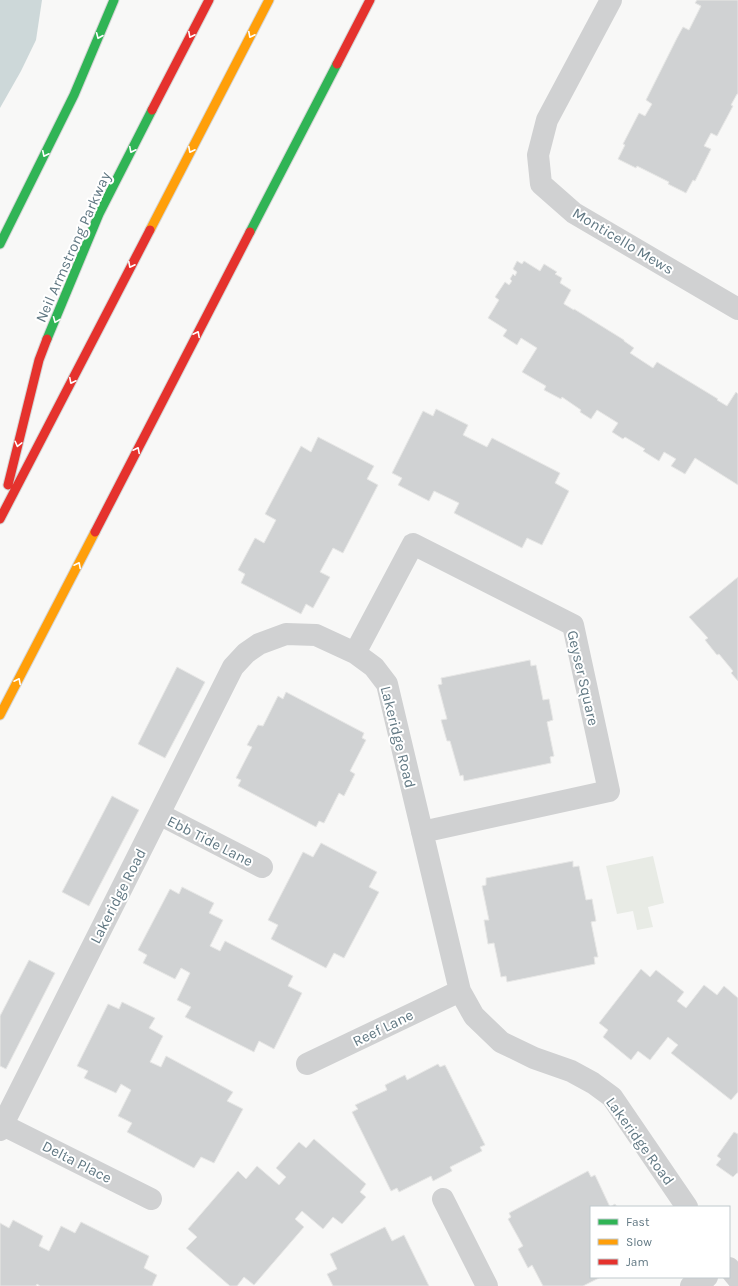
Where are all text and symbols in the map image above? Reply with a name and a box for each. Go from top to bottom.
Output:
one-way arrow [188,30,196,38]
one-way arrow [248,30,256,38]
one-way arrow [96,31,104,39]
one-way arrow [129,146,136,154]
one-way arrow [188,146,196,153]
one-way arrow [42,150,50,157]
street label: Neil Armstrong Parkway [32,169,114,325]
street label: Monticello Mews [569,204,677,278]
one-way arrow [129,261,136,269]
one-way arrow [52,317,60,324]
one-way arrow [192,331,200,339]
one-way arrow [69,377,76,384]
one-way arrow [15,441,23,447]
one-way arrow [133,447,140,454]
one-way arrow [73,562,80,570]
street label: Geyser Square [563,629,603,727]
one-way arrow [13,678,21,685]
street label: Lakeridge Road [377,684,419,790]
street label: Ebb Tide Lane [164,812,256,870]
street label: Lakeridge Road [86,845,150,947]
street label: Reef Lane [350,1006,416,1050]
street label: Lakeridge Road [602,1093,678,1189]
street label: Delta Place [39,1137,115,1187]
legend [590,1206,730,1278]
text: Fast [626,1215,650,1229]
text: Slow [626,1235,652,1249]
text: Jam [626,1255,649,1269]

